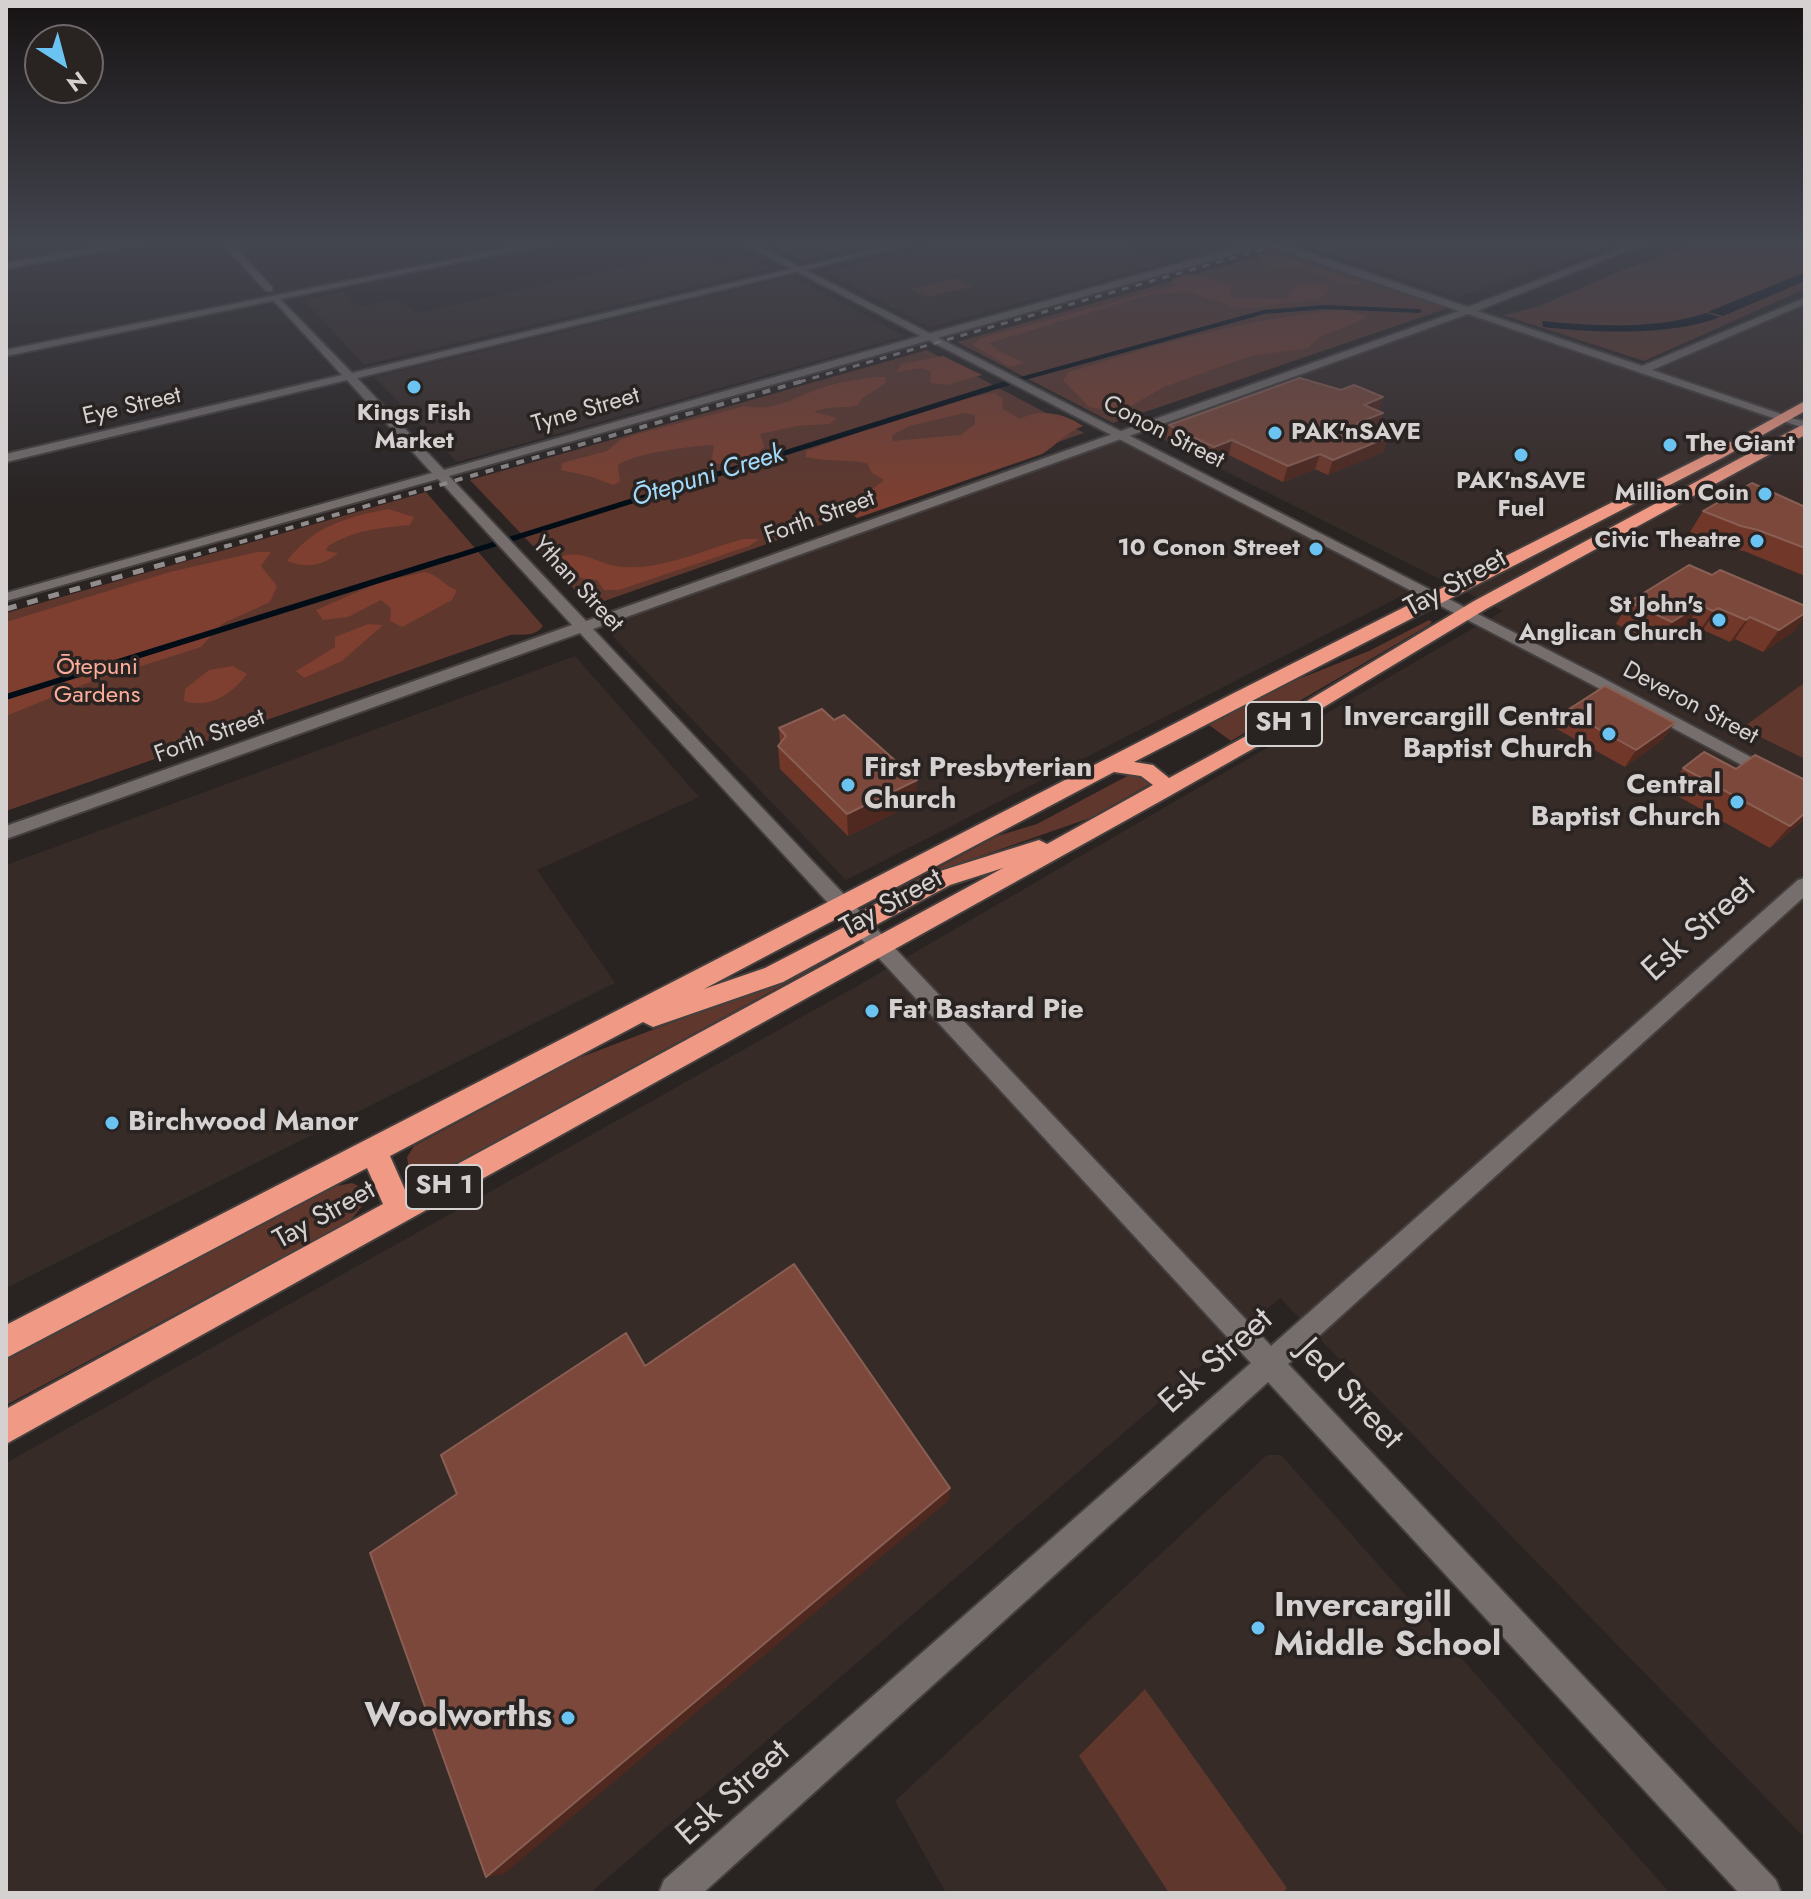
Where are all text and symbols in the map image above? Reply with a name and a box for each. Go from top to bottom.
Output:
north arrow [24,24,104,104]
text: N [60,64,93,100]
marker: Kings Fish Market [405,378,423,396]
street label: Eye Street [80,382,184,432]
street label: Tyne Street [529,382,643,440]
street label: Conon Street [1098,390,1228,476]
place label: Kings Fish Market [357,400,471,456]
place label: PAK'nSAVE [1291,419,1421,447]
marker: PAK'nSAVE [1266,424,1284,442]
place label: The Giant [1686,431,1795,459]
marker: The Giant [1661,436,1679,454]
water label: Ōtepuni Creek [628,439,788,515]
marker: PAK'nSAVE Fuel [1512,446,1530,464]
place label: PAK'nSAVE Fuel [1456,468,1586,524]
place label: Million Coin [1615,480,1749,508]
street label: Forth Street [761,485,879,551]
marker: Million Coin [1756,485,1774,503]
place label: Civic Theatre [1595,527,1741,555]
street label: Ythan Street [525,531,629,639]
marker: Civic Theatre [1748,532,1766,550]
place label: 10 Conon Street [1117,535,1300,563]
marker: 10 Conon Street [1307,540,1325,558]
street label: Tay Street [1399,542,1513,626]
place label: St John's Anglican Church [1519,592,1703,648]
marker: St John's Anglican Church [1710,611,1728,629]
park label: Ōtepuni Gardens [54,654,140,710]
street label: Deveron Street [1617,656,1763,752]
place label: Invercargill Central Baptist Church [1343,701,1593,767]
road number: SH 1 [1246,702,1322,746]
street label: Forth Street [151,704,269,770]
marker: Invercargill Central Baptist Church [1600,725,1618,743]
place label: First Presbyterian Church [864,752,1092,818]
place label: Central Baptist Church [1531,769,1721,835]
marker: First Presbyterian Church [839,776,857,794]
marker: Central Baptist Church [1728,793,1746,811]
street label: Tay Street [835,862,949,946]
street label: Esk Street [1635,868,1765,992]
place label: Fat Bastard Pie [888,994,1084,1028]
marker: Fat Bastard Pie [863,1002,881,1020]
place label: Birchwood Manor [128,1106,359,1140]
marker: Birchwood Manor [103,1114,121,1132]
road number: SH 1 [406,1165,482,1209]
street label: Tay Street [268,1174,382,1258]
street label: Esk Street [1152,1300,1282,1424]
street label: Jed Street [1288,1331,1410,1459]
place label: Invercargill Middle School [1274,1588,1501,1668]
marker: Invercargill Middle School [1249,1619,1267,1637]
place label: Woolworths [364,1698,552,1738]
marker: Woolworths [559,1709,577,1727]
street label: Esk Street [669,1732,799,1856]

